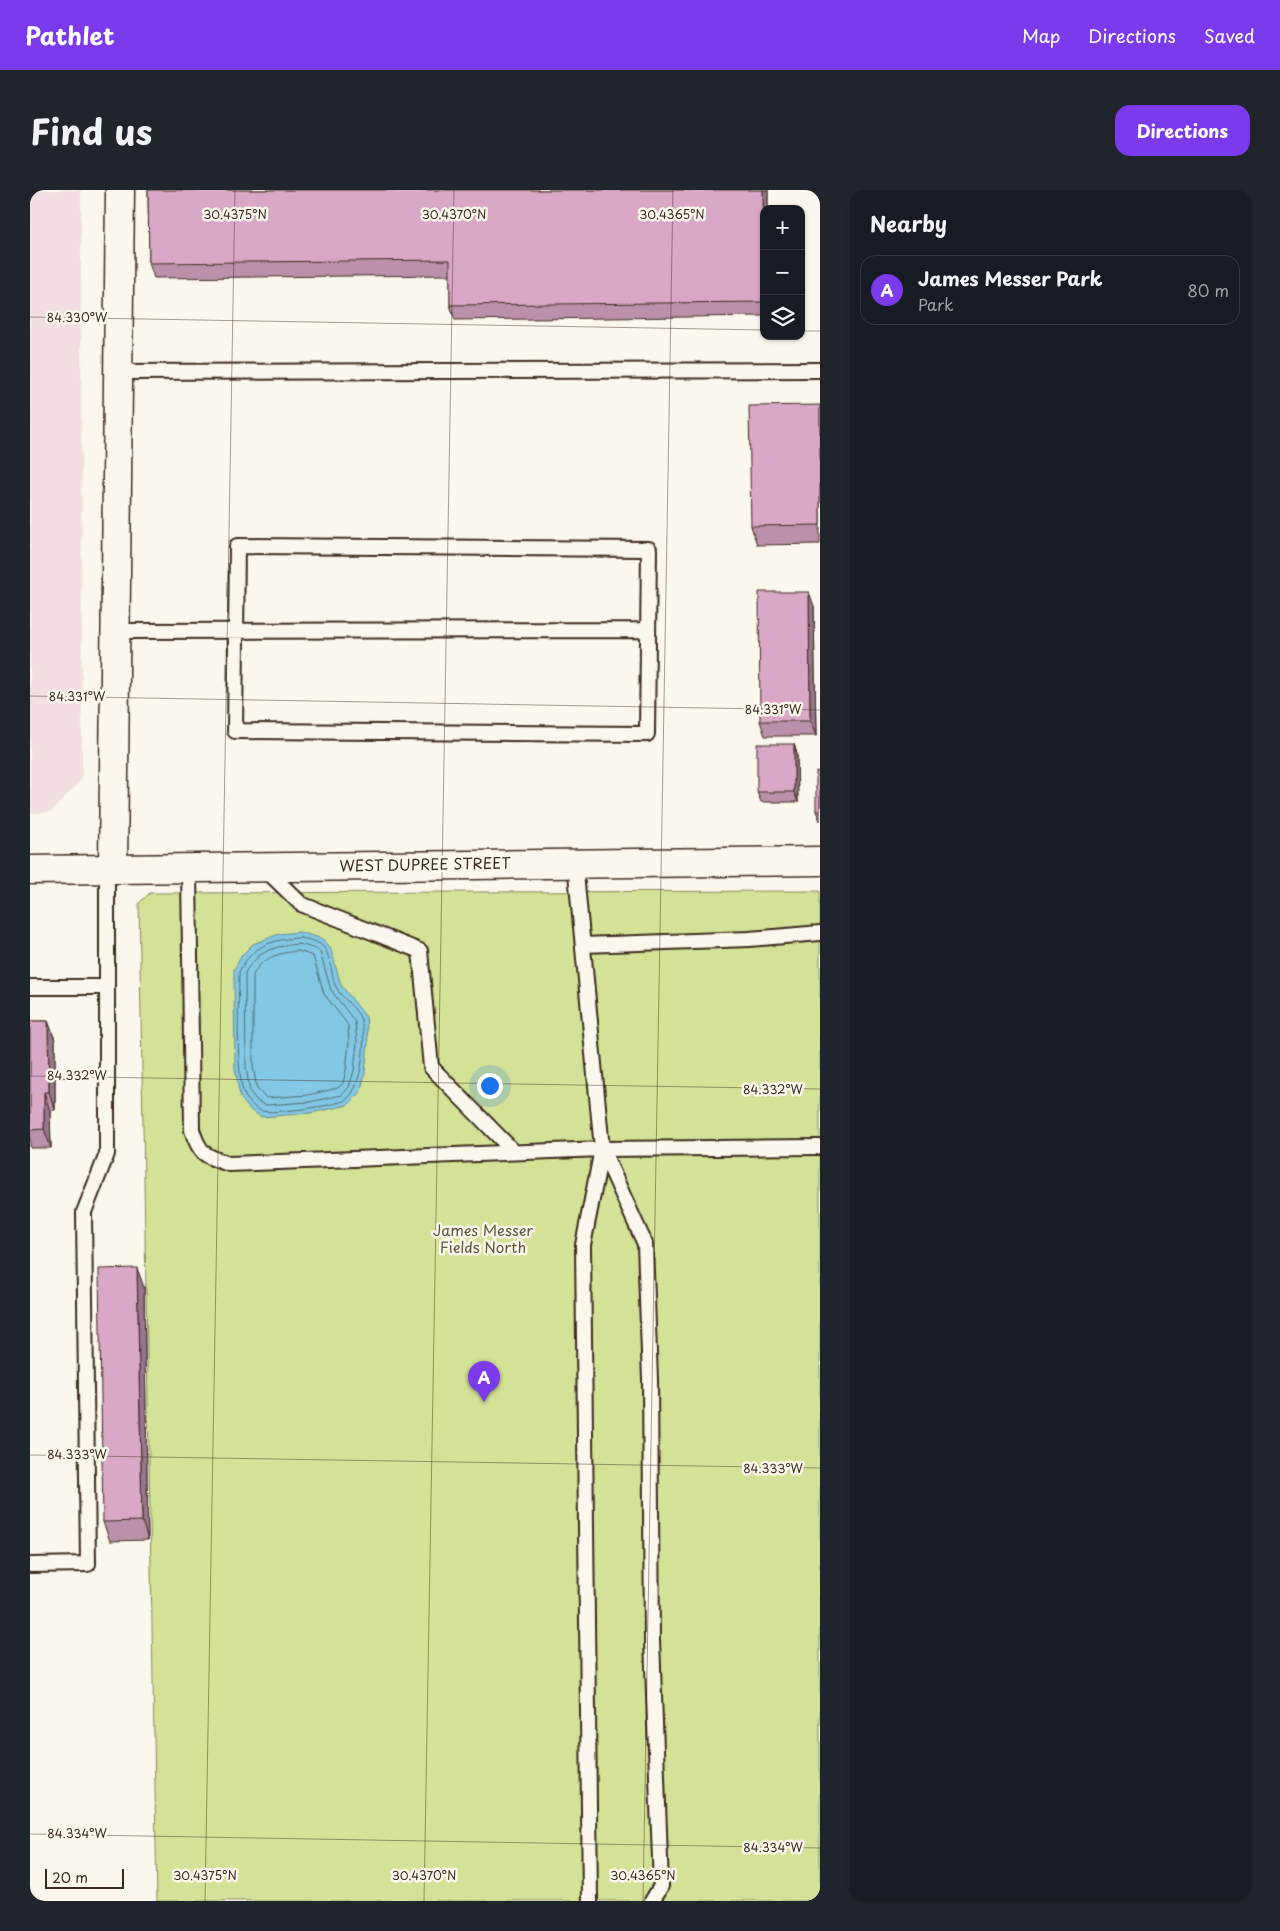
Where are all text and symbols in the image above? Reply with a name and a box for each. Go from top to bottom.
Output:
text: Pathlet [25,17,115,53]
text: Map [1022,22,1060,49]
text: Directions [1088,22,1176,49]
text: Saved [1204,22,1255,49]
text: Find us [30,104,152,157]
button: Directions [1115,105,1250,156]
text: 30.4375°N [203,205,267,223]
text: 30.4370°N [422,205,486,223]
text: 30.4365°N [639,205,705,223]
map controls [760,205,805,340]
button: + [760,205,805,250]
text: Nearby [870,207,947,239]
button: − [760,250,805,295]
text: James Messer Park [918,264,1103,292]
text: A [881,278,893,302]
text: 80 m [1187,278,1229,302]
text: Park [918,292,954,316]
button: layers [760,295,805,340]
text: 84.330°W [47,308,108,326]
text: 84.331°W [49,687,106,705]
text: 84.331°W [745,700,802,718]
street label: WEST DUPREE STREET [339,850,512,876]
text: 84.332°W [47,1066,108,1084]
your location [477,1073,503,1099]
text: 84.332°W [743,1080,804,1098]
park label: James Messer Fields North [433,1218,533,1258]
pin: A [468,1361,500,1402]
text: 84.333°W [47,1445,108,1463]
text: 84.333°W [743,1459,804,1477]
text: 84.334°W [47,1824,107,1842]
text: 84.334°W [743,1838,803,1856]
scale bar [45,1866,124,1889]
text: 30.4375°N [173,1866,237,1884]
text: 30.4370°N [392,1866,456,1884]
text: 30.4365°N [610,1866,676,1884]
text: 20 m [52,1867,88,1888]

